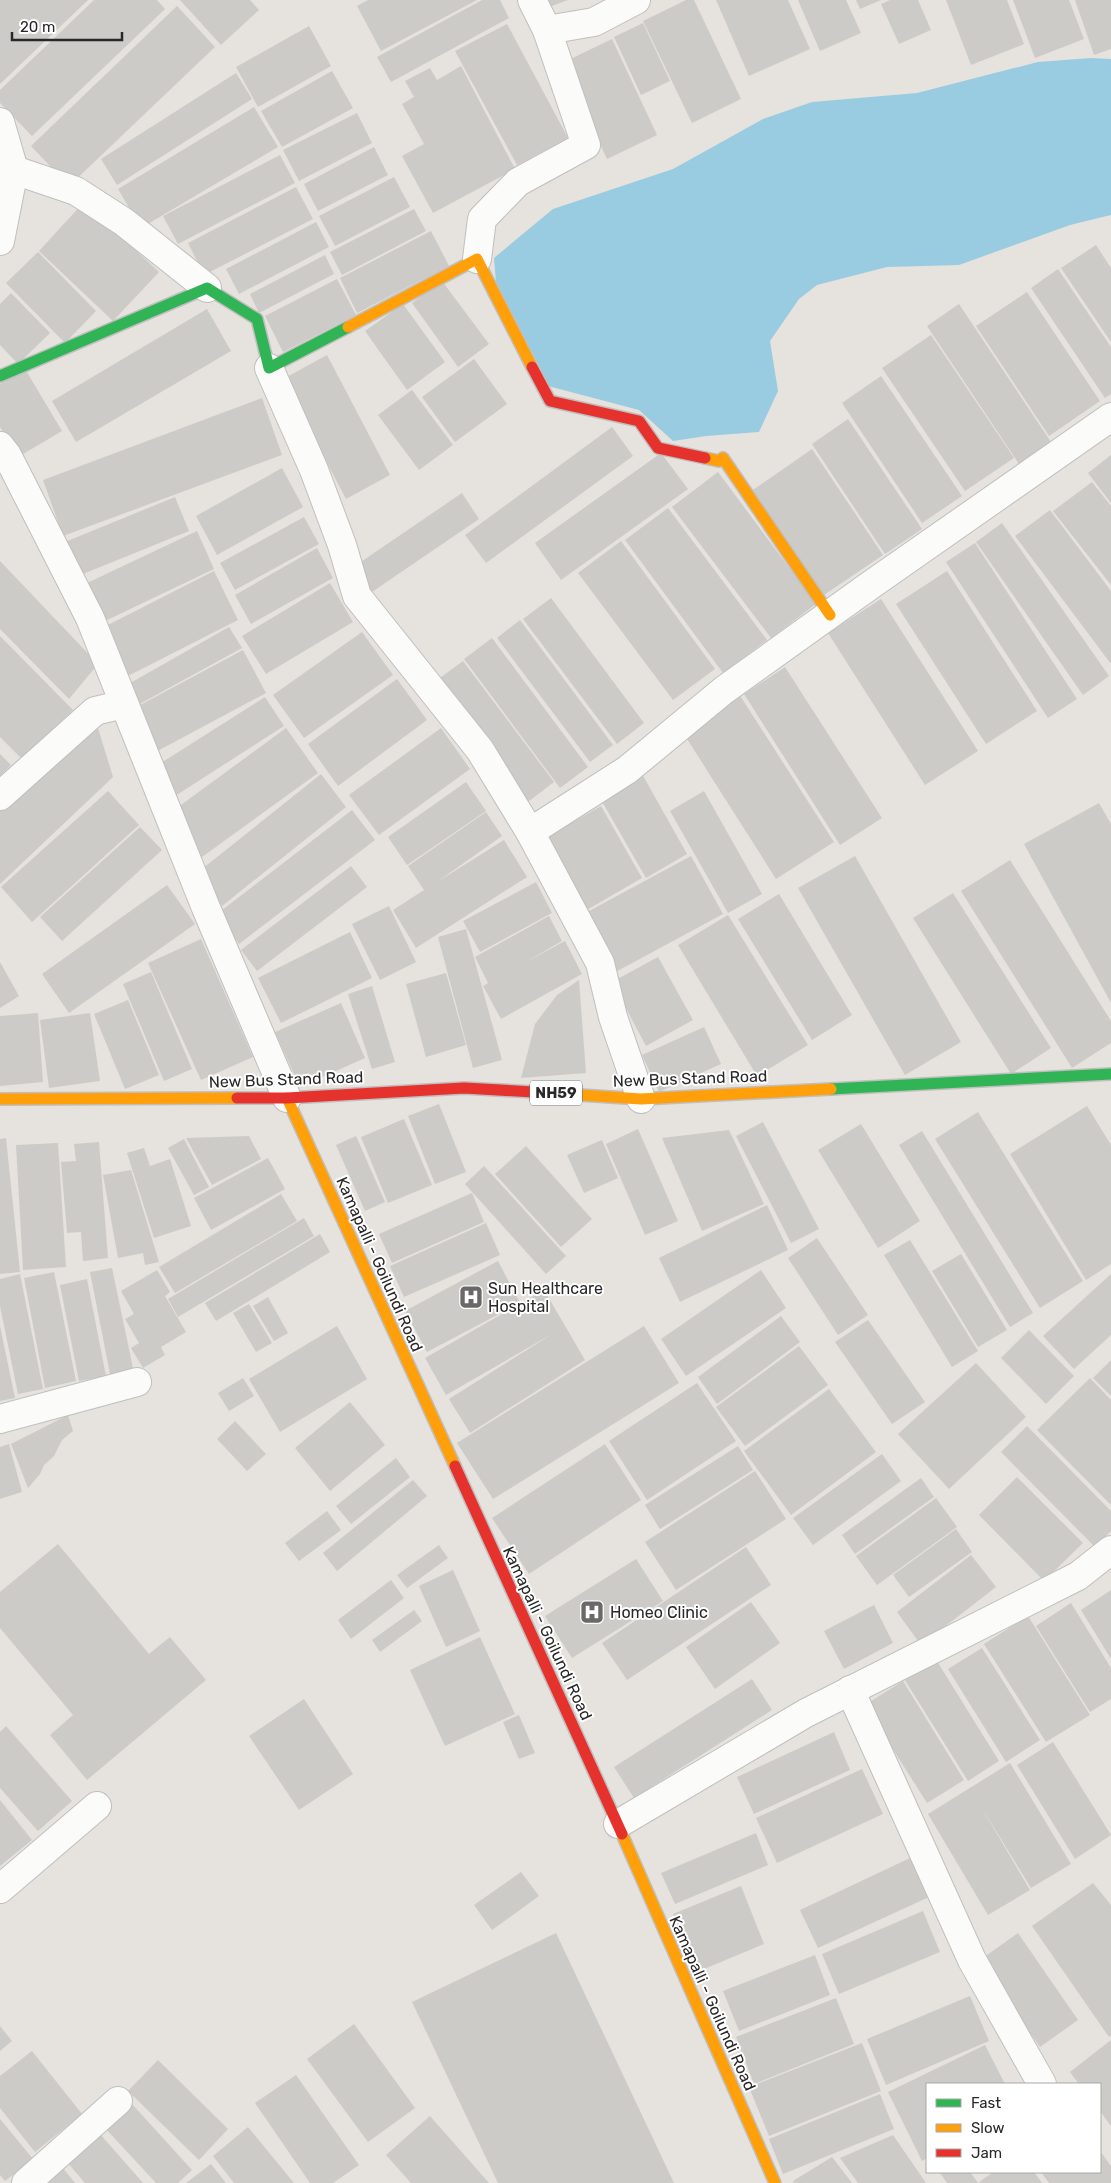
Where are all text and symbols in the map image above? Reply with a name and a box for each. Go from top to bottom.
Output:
scale bar [12,10,122,42]
text: 20 m [20,18,55,36]
street label: New Bus Stand Road [612,1066,768,1091]
street label: New Bus Stand Road [208,1067,364,1092]
road number: NH59 [530,1080,582,1106]
street label: Kamapalli - Goilundi Road [332,1174,427,1355]
place label: Sun Healthcare Hospital [488,1279,603,1316]
hospital icon: Sun Healthcare Hospital [458,1284,484,1310]
street label: Kamapalli - Goilundi Road [499,1543,596,1723]
hospital icon: Homeo Clinic [579,1599,605,1625]
place label: Homeo Clinic [610,1603,708,1622]
street label: Kamapalli - Goilundi Road [665,1913,760,2094]
legend [926,2083,1101,2173]
text: Fast [971,2094,1001,2112]
text: Slow [971,2119,1004,2137]
text: Jam [971,2144,1002,2162]

